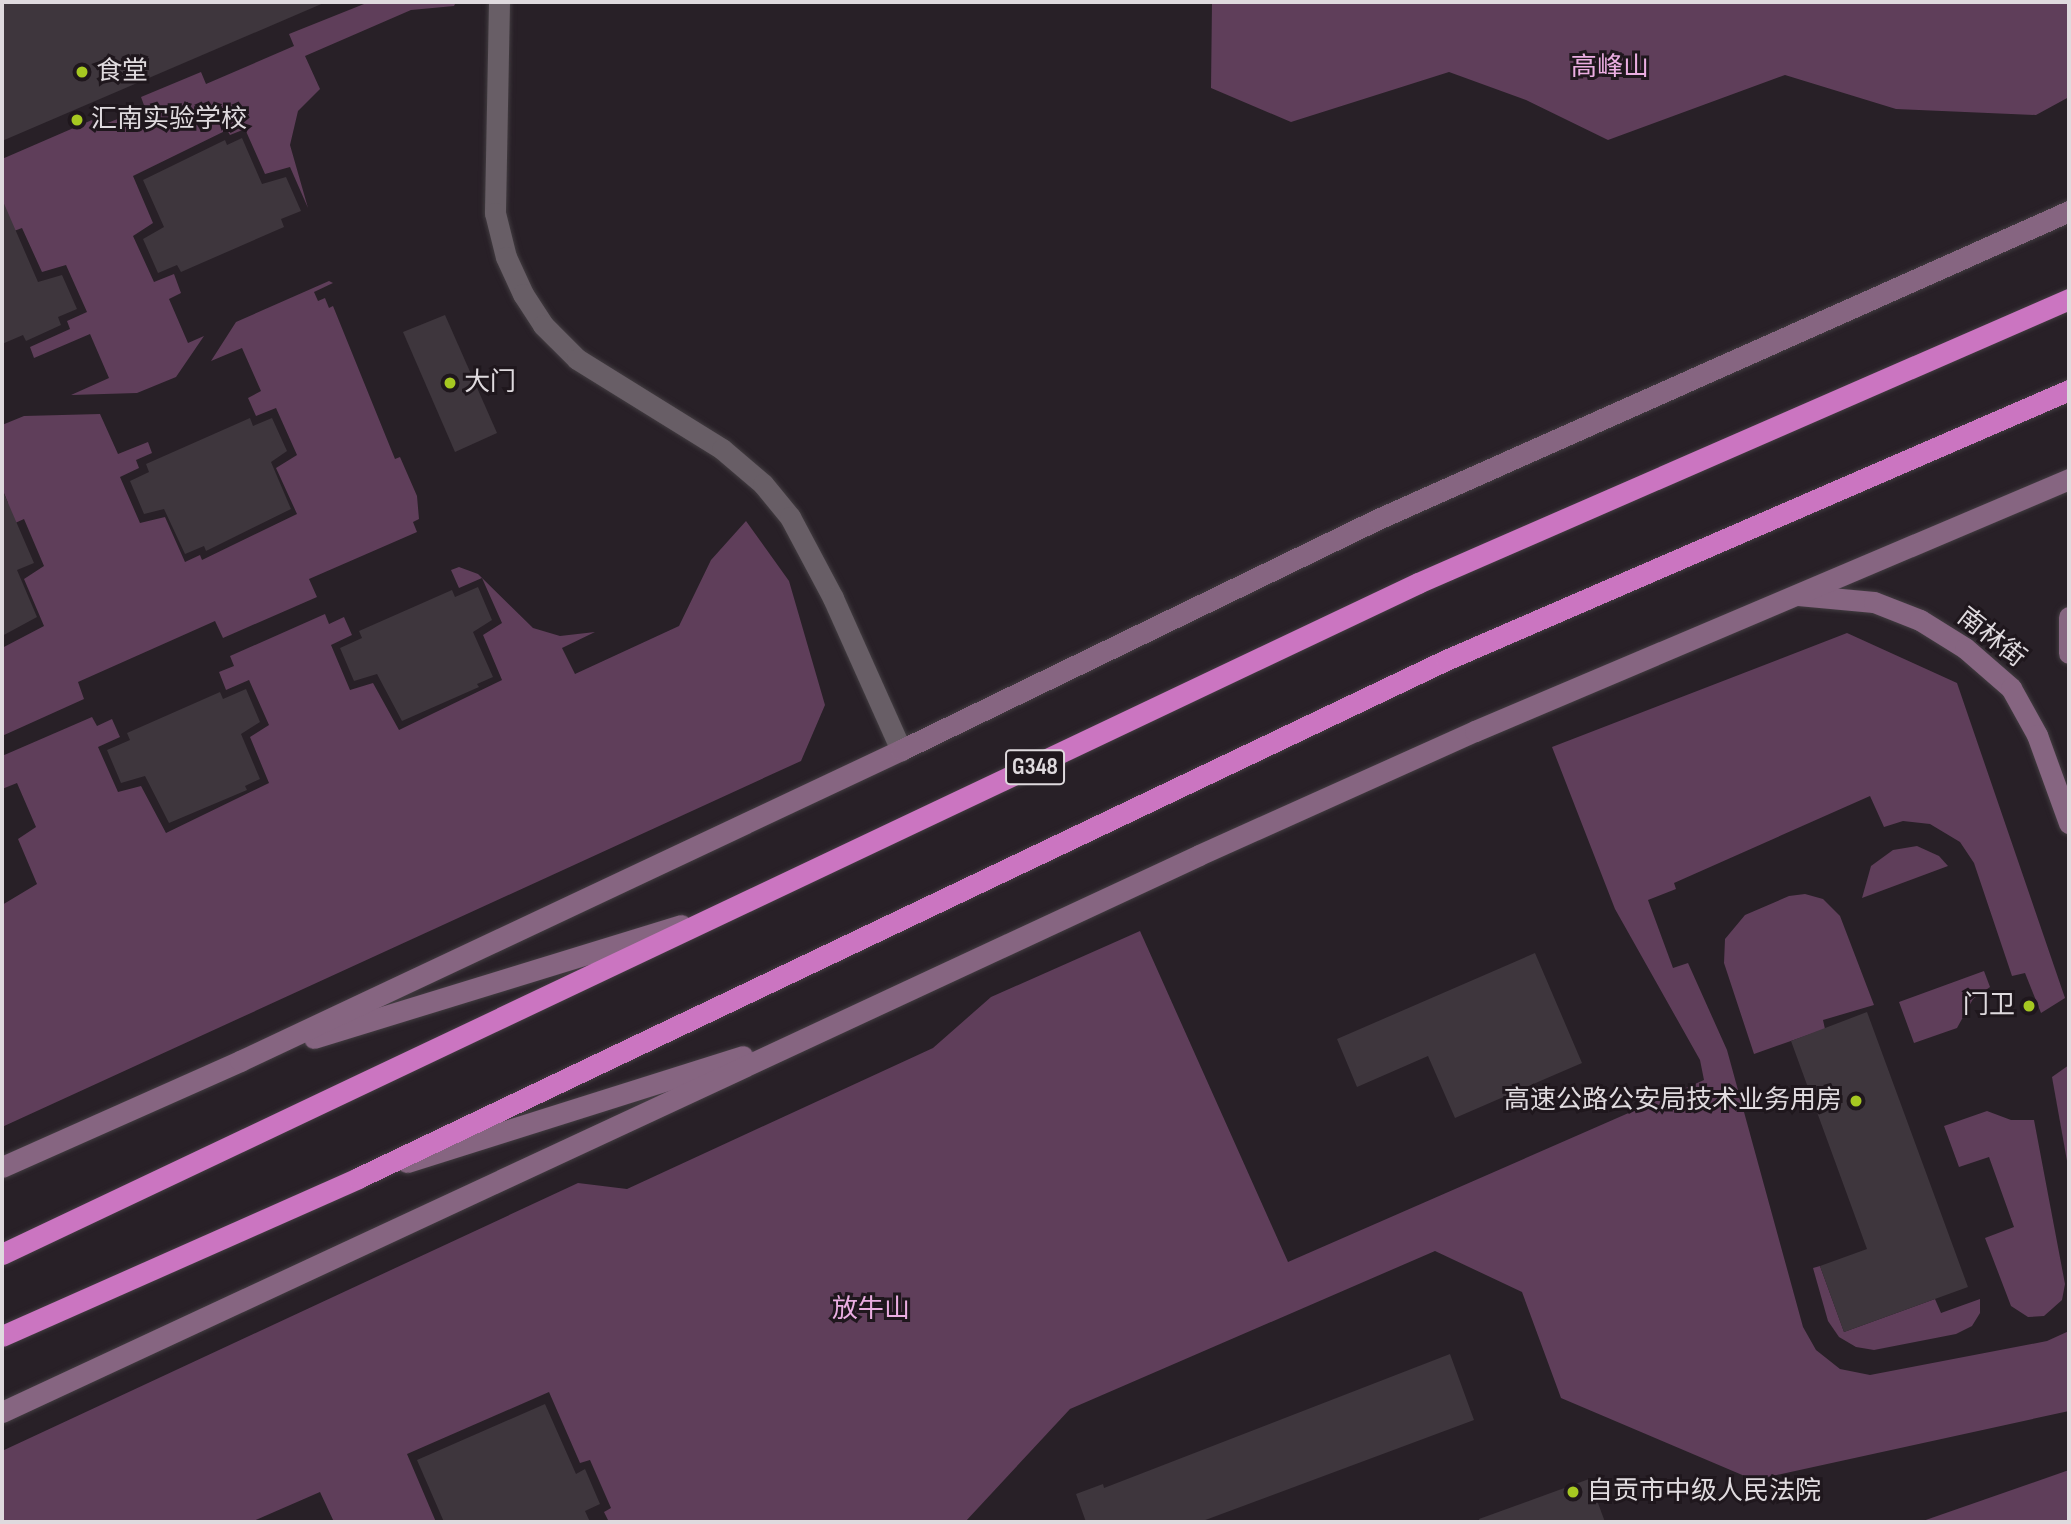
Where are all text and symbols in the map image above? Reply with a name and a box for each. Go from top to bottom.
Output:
park label: 高峰山 [1571,52,1649,84]
place label: 食堂 [96,56,148,88]
marker: 食堂 [74,64,90,80]
place label: 汇南实验学校 [91,104,247,136]
marker: 汇南实验学校 [69,112,85,128]
place label: 大门 [464,367,516,399]
marker: 大门 [442,375,458,391]
street label: 南林街 [1951,602,2031,674]
road number: G348 [1004,746,1066,788]
place label: 门卫 [1963,990,2015,1022]
marker: 门卫 [2021,998,2037,1014]
place label: 高速公路公安局技术业务用房 [1504,1085,1842,1117]
marker: 高速公路公安局技术业务用房 [1848,1093,1864,1109]
park label: 放牛山 [832,1294,910,1326]
place label: 自贡市中级人民法院 [1587,1476,1821,1508]
marker: 自贡市中级人民法院 [1565,1484,1581,1500]

